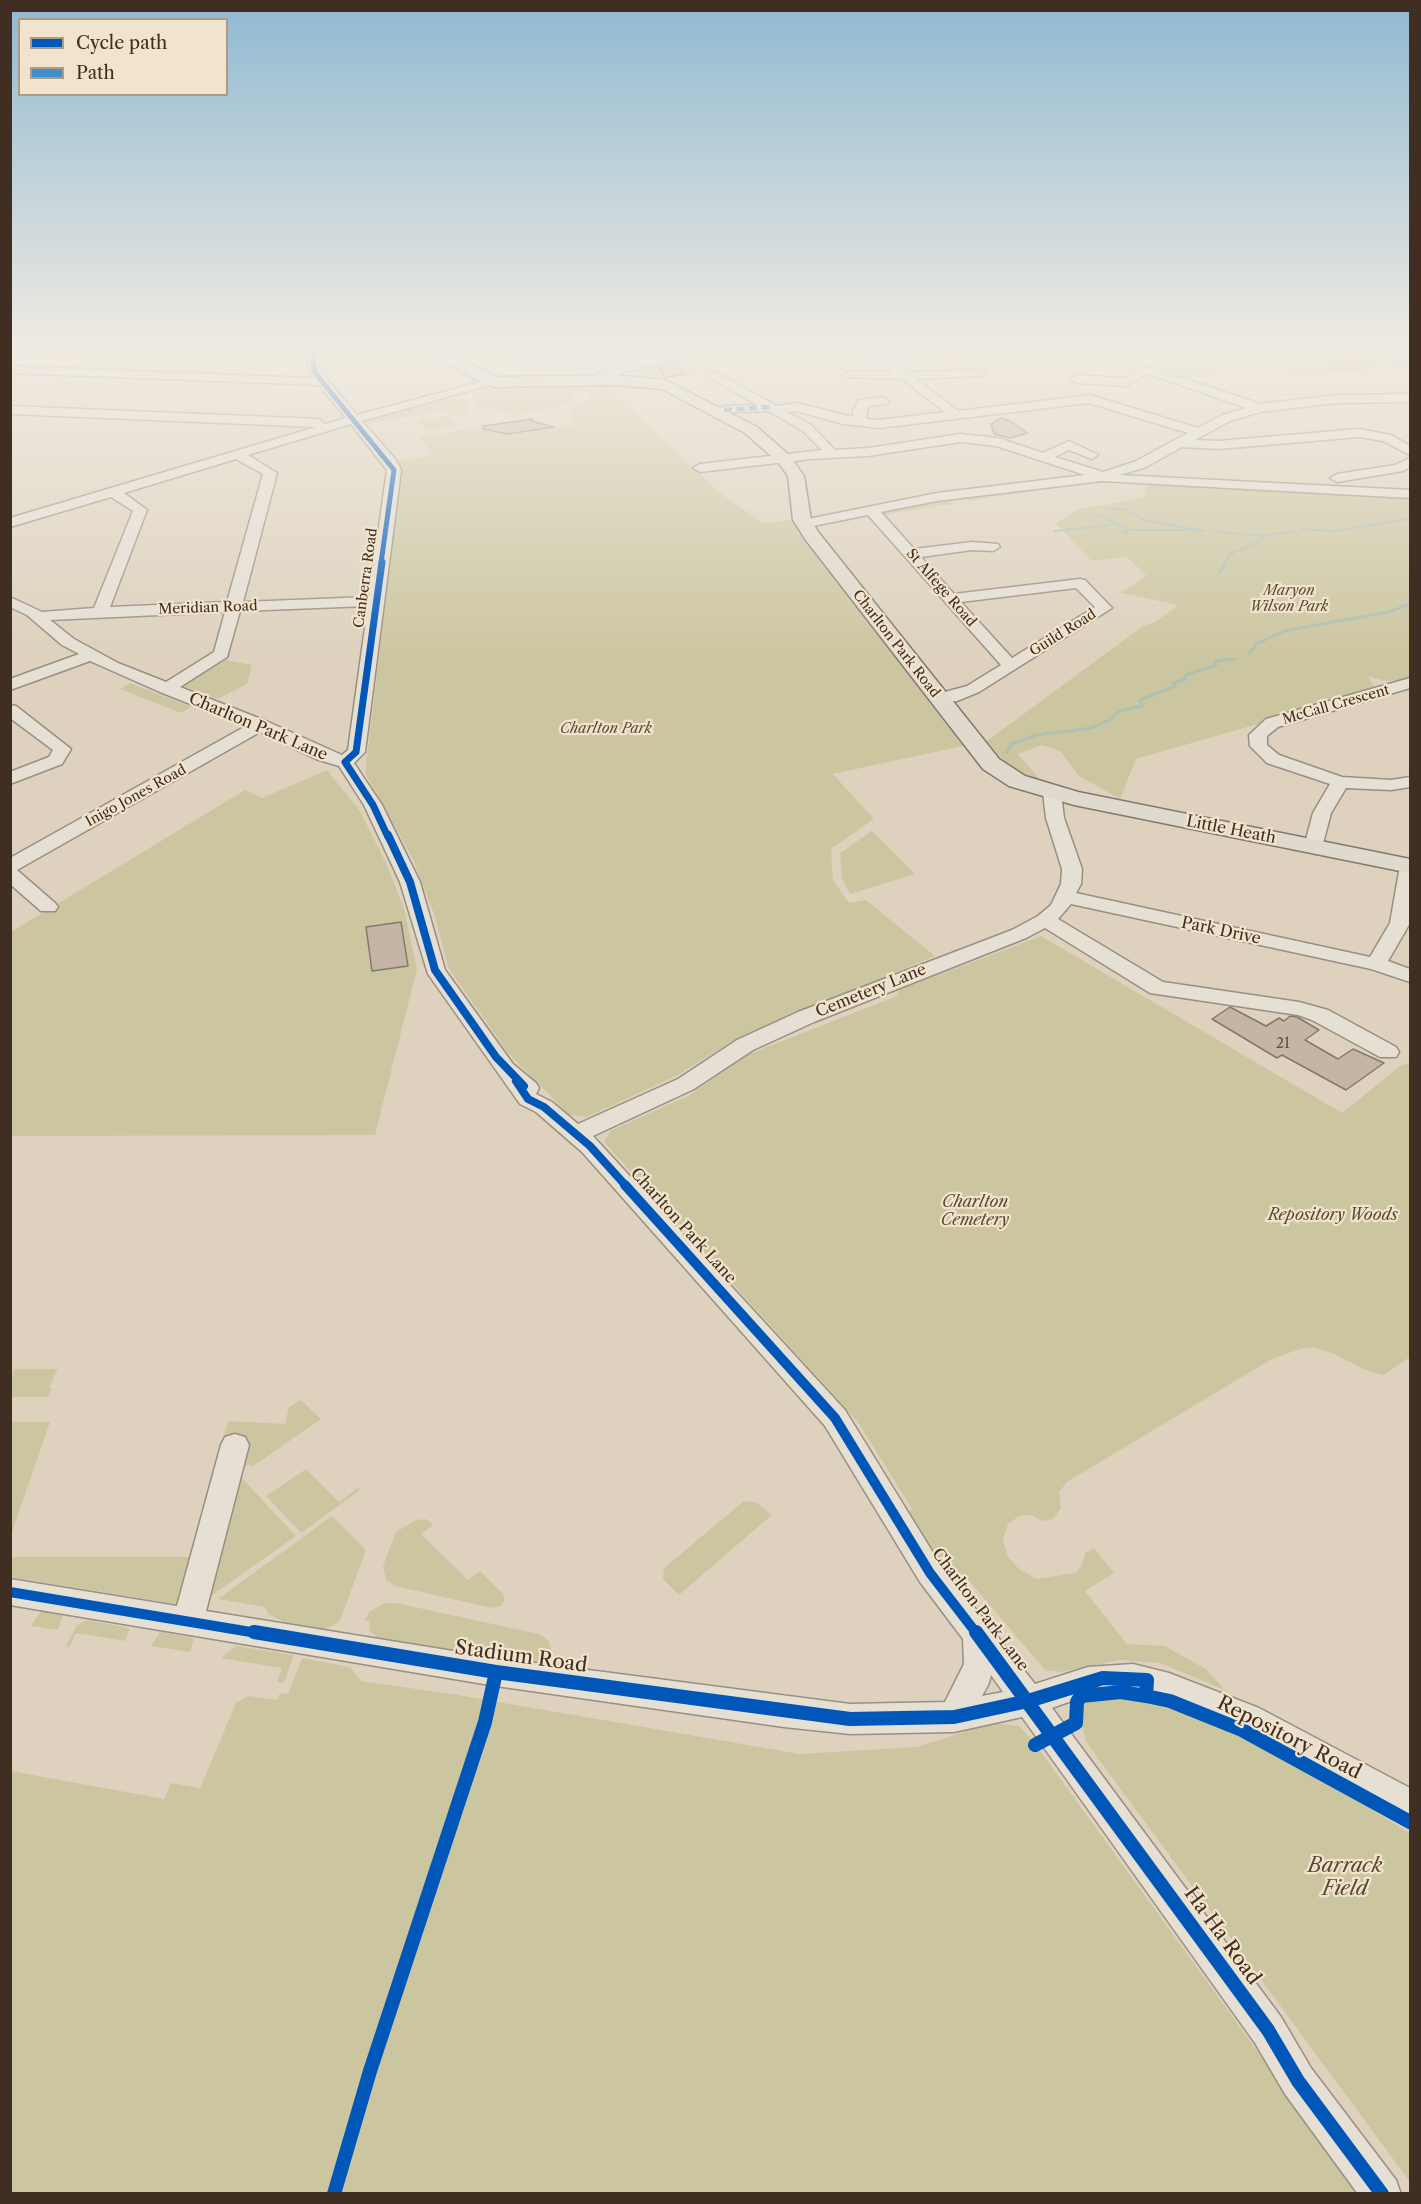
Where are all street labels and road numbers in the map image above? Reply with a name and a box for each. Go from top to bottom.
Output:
street label: Canberra Road [351,527,381,629]
street label: St Alfege Road [903,546,979,630]
street label: Charlton Park Road [849,587,943,701]
street label: Meridian Road [158,598,258,618]
street label: Guild Road [1027,606,1099,660]
street label: McCall Crescent [1280,682,1392,728]
street label: Charlton Park Lane [186,689,330,765]
street label: Inigo Jones Road [83,761,189,831]
street label: Little Heath [1184,812,1278,848]
street label: Park Drive [1180,913,1262,949]
street label: Cemetery Lane [813,960,929,1022]
street label: Charlton Park Lane [626,1164,740,1288]
street label: Charlton Park Lane [928,1545,1032,1675]
street label: Stadium Road [453,1636,589,1678]
street label: Repository Road [1213,1691,1365,1785]
street label: Ha Ha Road [1178,1882,1266,1990]

